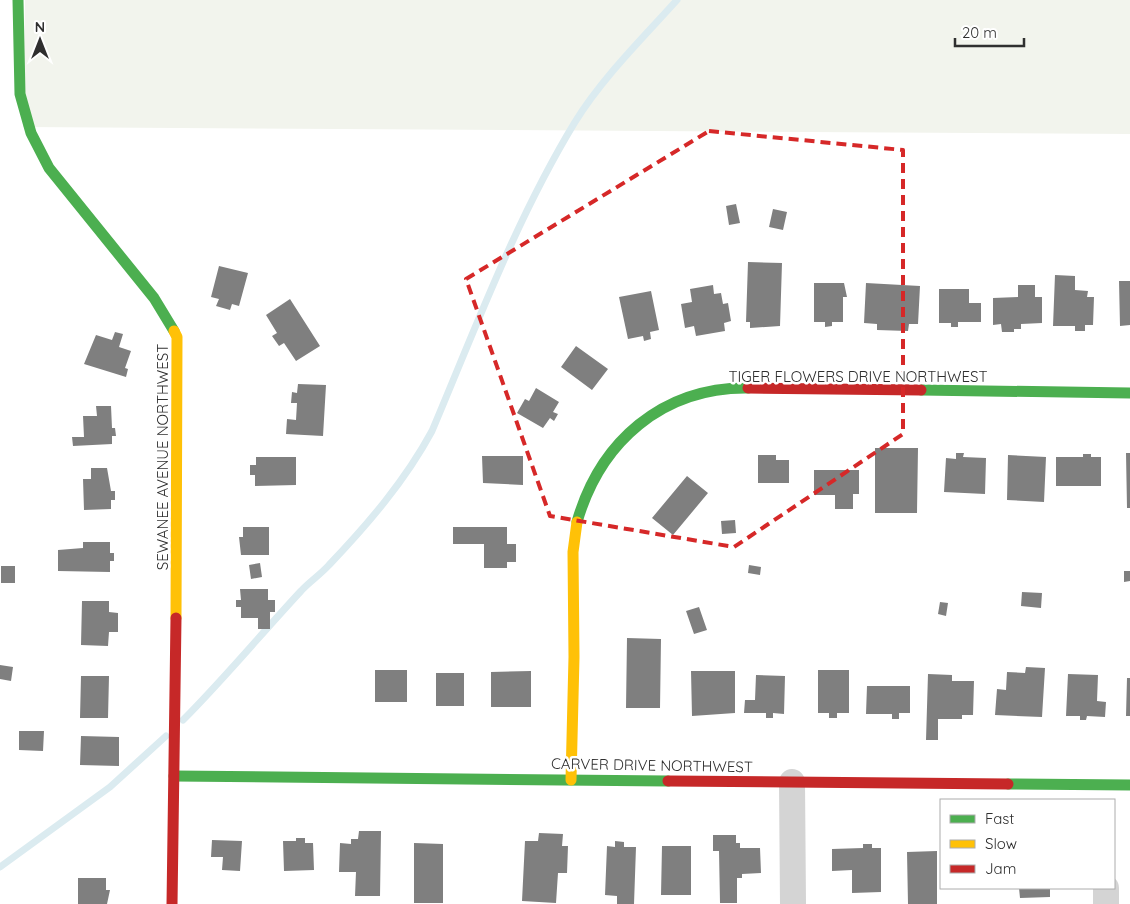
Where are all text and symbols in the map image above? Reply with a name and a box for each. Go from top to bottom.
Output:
north arrow [15,15,65,65]
scale bar [955,15,1024,47]
text: N [35,18,45,36]
text: 20 m [962,23,997,42]
street label: SEWANEE AVENUE NORTHWEST [153,344,172,570]
street label: TIGER FLOWERS DRIVE NORTHWEST [729,367,988,386]
street label: CARVER DRIVE NORTHWEST [551,754,753,776]
legend [940,799,1115,889]
text: Fast [985,809,1014,828]
text: Slow [985,834,1017,853]
text: Jam [985,859,1016,878]

